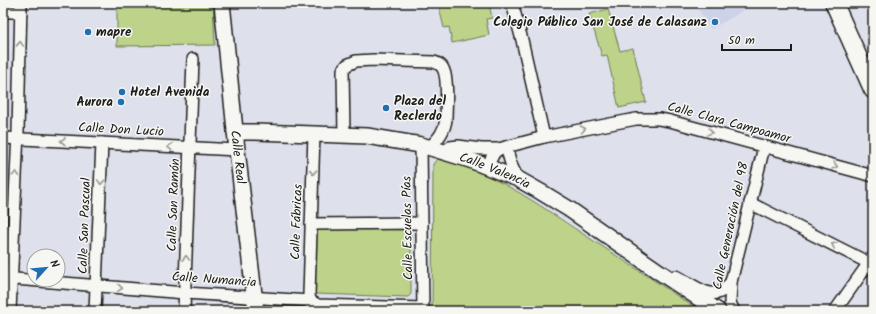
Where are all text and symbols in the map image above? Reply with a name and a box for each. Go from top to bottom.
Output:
place label: Colegio Público San José de Calasanz [493,12,707,33]
marker: Colegio Público San José de Calasanz [710,17,720,27]
place label: mapre [96,22,132,43]
scale bar [722,26,791,52]
marker: mapre [83,27,93,37]
text: 50 m [728,31,755,50]
one-way arrow [16,41,25,47]
place label: Hotel Avenida [130,82,210,103]
marker: Hotel Avenida [117,87,127,97]
place label: Plaza del Reclerdo [394,91,446,127]
place label: Aurora [77,92,113,113]
street label: Calle Clara Campoamor [665,96,794,150]
marker: Aurora [116,97,126,107]
marker: Plaza del Reclerdo [381,103,391,113]
street label: Calle Don Lucio [78,117,165,143]
one-way arrow [580,126,586,134]
one-way arrow [706,127,713,136]
street label: Calle Real [225,129,251,185]
one-way arrow [60,137,66,145]
one-way arrow [167,142,173,151]
street label: Calle Valencia [457,147,534,195]
street label: Calle San Ramón [162,158,186,252]
street label: Calle Generación del 98 [707,160,755,292]
one-way arrow [832,161,839,170]
one-way arrow [309,169,317,175]
one-way arrow [12,171,20,177]
street label: Calle Escuelas Pías [397,175,419,280]
street label: Calle San Pascual [73,177,97,275]
one-way arrow [96,179,105,185]
street label: Calle Fábricas [285,183,309,260]
one-way arrow [831,242,838,250]
north arrow [26,248,66,288]
one-way arrow [182,255,190,261]
text: N [44,257,64,271]
street label: Calle Numancia [171,267,257,293]
one-way arrow [117,283,123,292]

